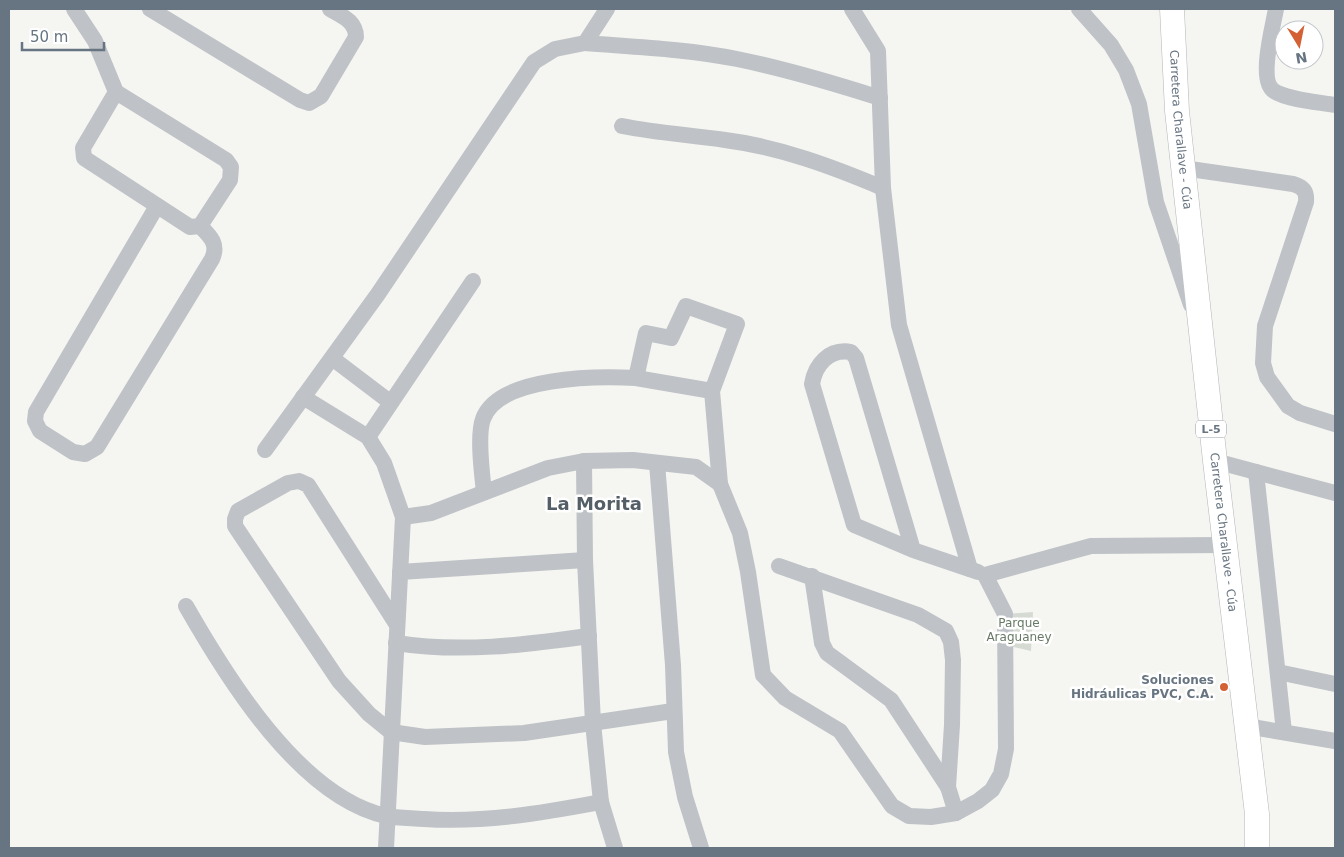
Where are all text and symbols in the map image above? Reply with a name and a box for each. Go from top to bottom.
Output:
scale bar [22,20,105,52]
north arrow [1274,20,1324,70]
text: 50 m [30,28,68,46]
street label: Carretera Charallave - Cúa [1167,49,1195,210]
text: N [1294,49,1308,67]
road number: L-5 [1196,420,1226,438]
street label: Carretera Charallave - Cúa [1207,452,1240,613]
district label: La Morita [546,493,642,514]
park label: Parque Araguaney [986,616,1052,644]
place label: Soluciones Hidráulicas PVC, C.A. [1071,673,1214,701]
marker: Soluciones Hidráulicas PVC, C.A. [1218,681,1230,693]

